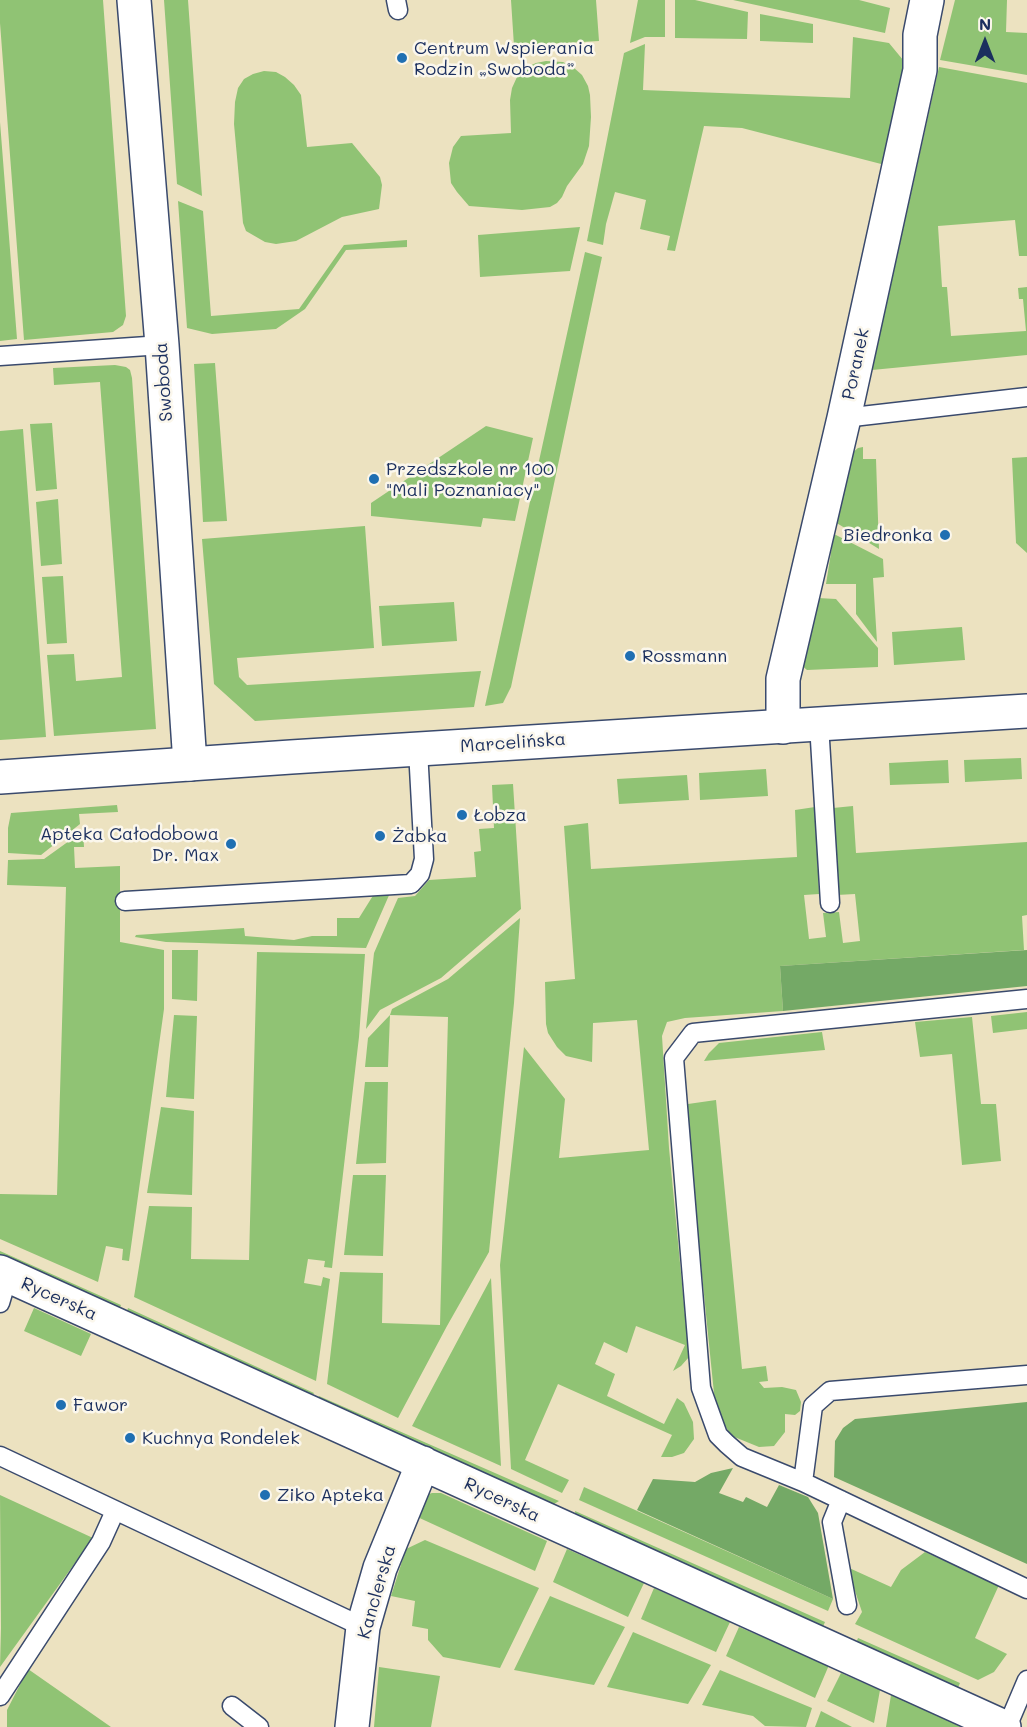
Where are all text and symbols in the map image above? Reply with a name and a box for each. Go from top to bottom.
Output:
north arrow [955,12,1015,72]
text: N [979,13,991,34]
place label: Centrum Wspierania Rodzin „Swoboda” [414,37,594,80]
marker: Centrum Wspierania Rodzin „Swoboda” [395,51,409,65]
street label: Poranek [838,326,874,402]
street label: Swoboda [150,342,178,422]
place label: Przedszkole nr 100 "Mali Poznaniacy" [386,458,554,500]
marker: Przedszkole nr 100 "Mali Poznaniacy" [367,472,381,486]
place label: Biedronka [843,524,933,546]
marker: Biedronka [938,528,952,542]
place label: Rossmann [642,645,727,667]
marker: Rossmann [623,649,637,663]
street label: Marcelińska [459,729,567,757]
place label: Łobza [474,804,527,826]
marker: Łobza [455,808,469,822]
place label: Apteka Całodobowa Dr. Max [40,823,219,866]
place label: Żabka [392,825,448,847]
marker: Żabka [373,829,387,843]
marker: Apteka Całodobowa Dr. Max [224,837,238,851]
street label: Rycerska [18,1273,100,1325]
place label: Fawor [73,1394,128,1416]
marker: Fawor [54,1398,68,1412]
place label: Kuchnya Rondelek [142,1427,300,1449]
marker: Kuchnya Rondelek [123,1431,137,1445]
street label: Rycerska [461,1473,543,1527]
place label: Ziko Apteka [277,1484,384,1506]
marker: Ziko Apteka [258,1488,272,1502]
street label: Kanclerska [353,1542,401,1642]

